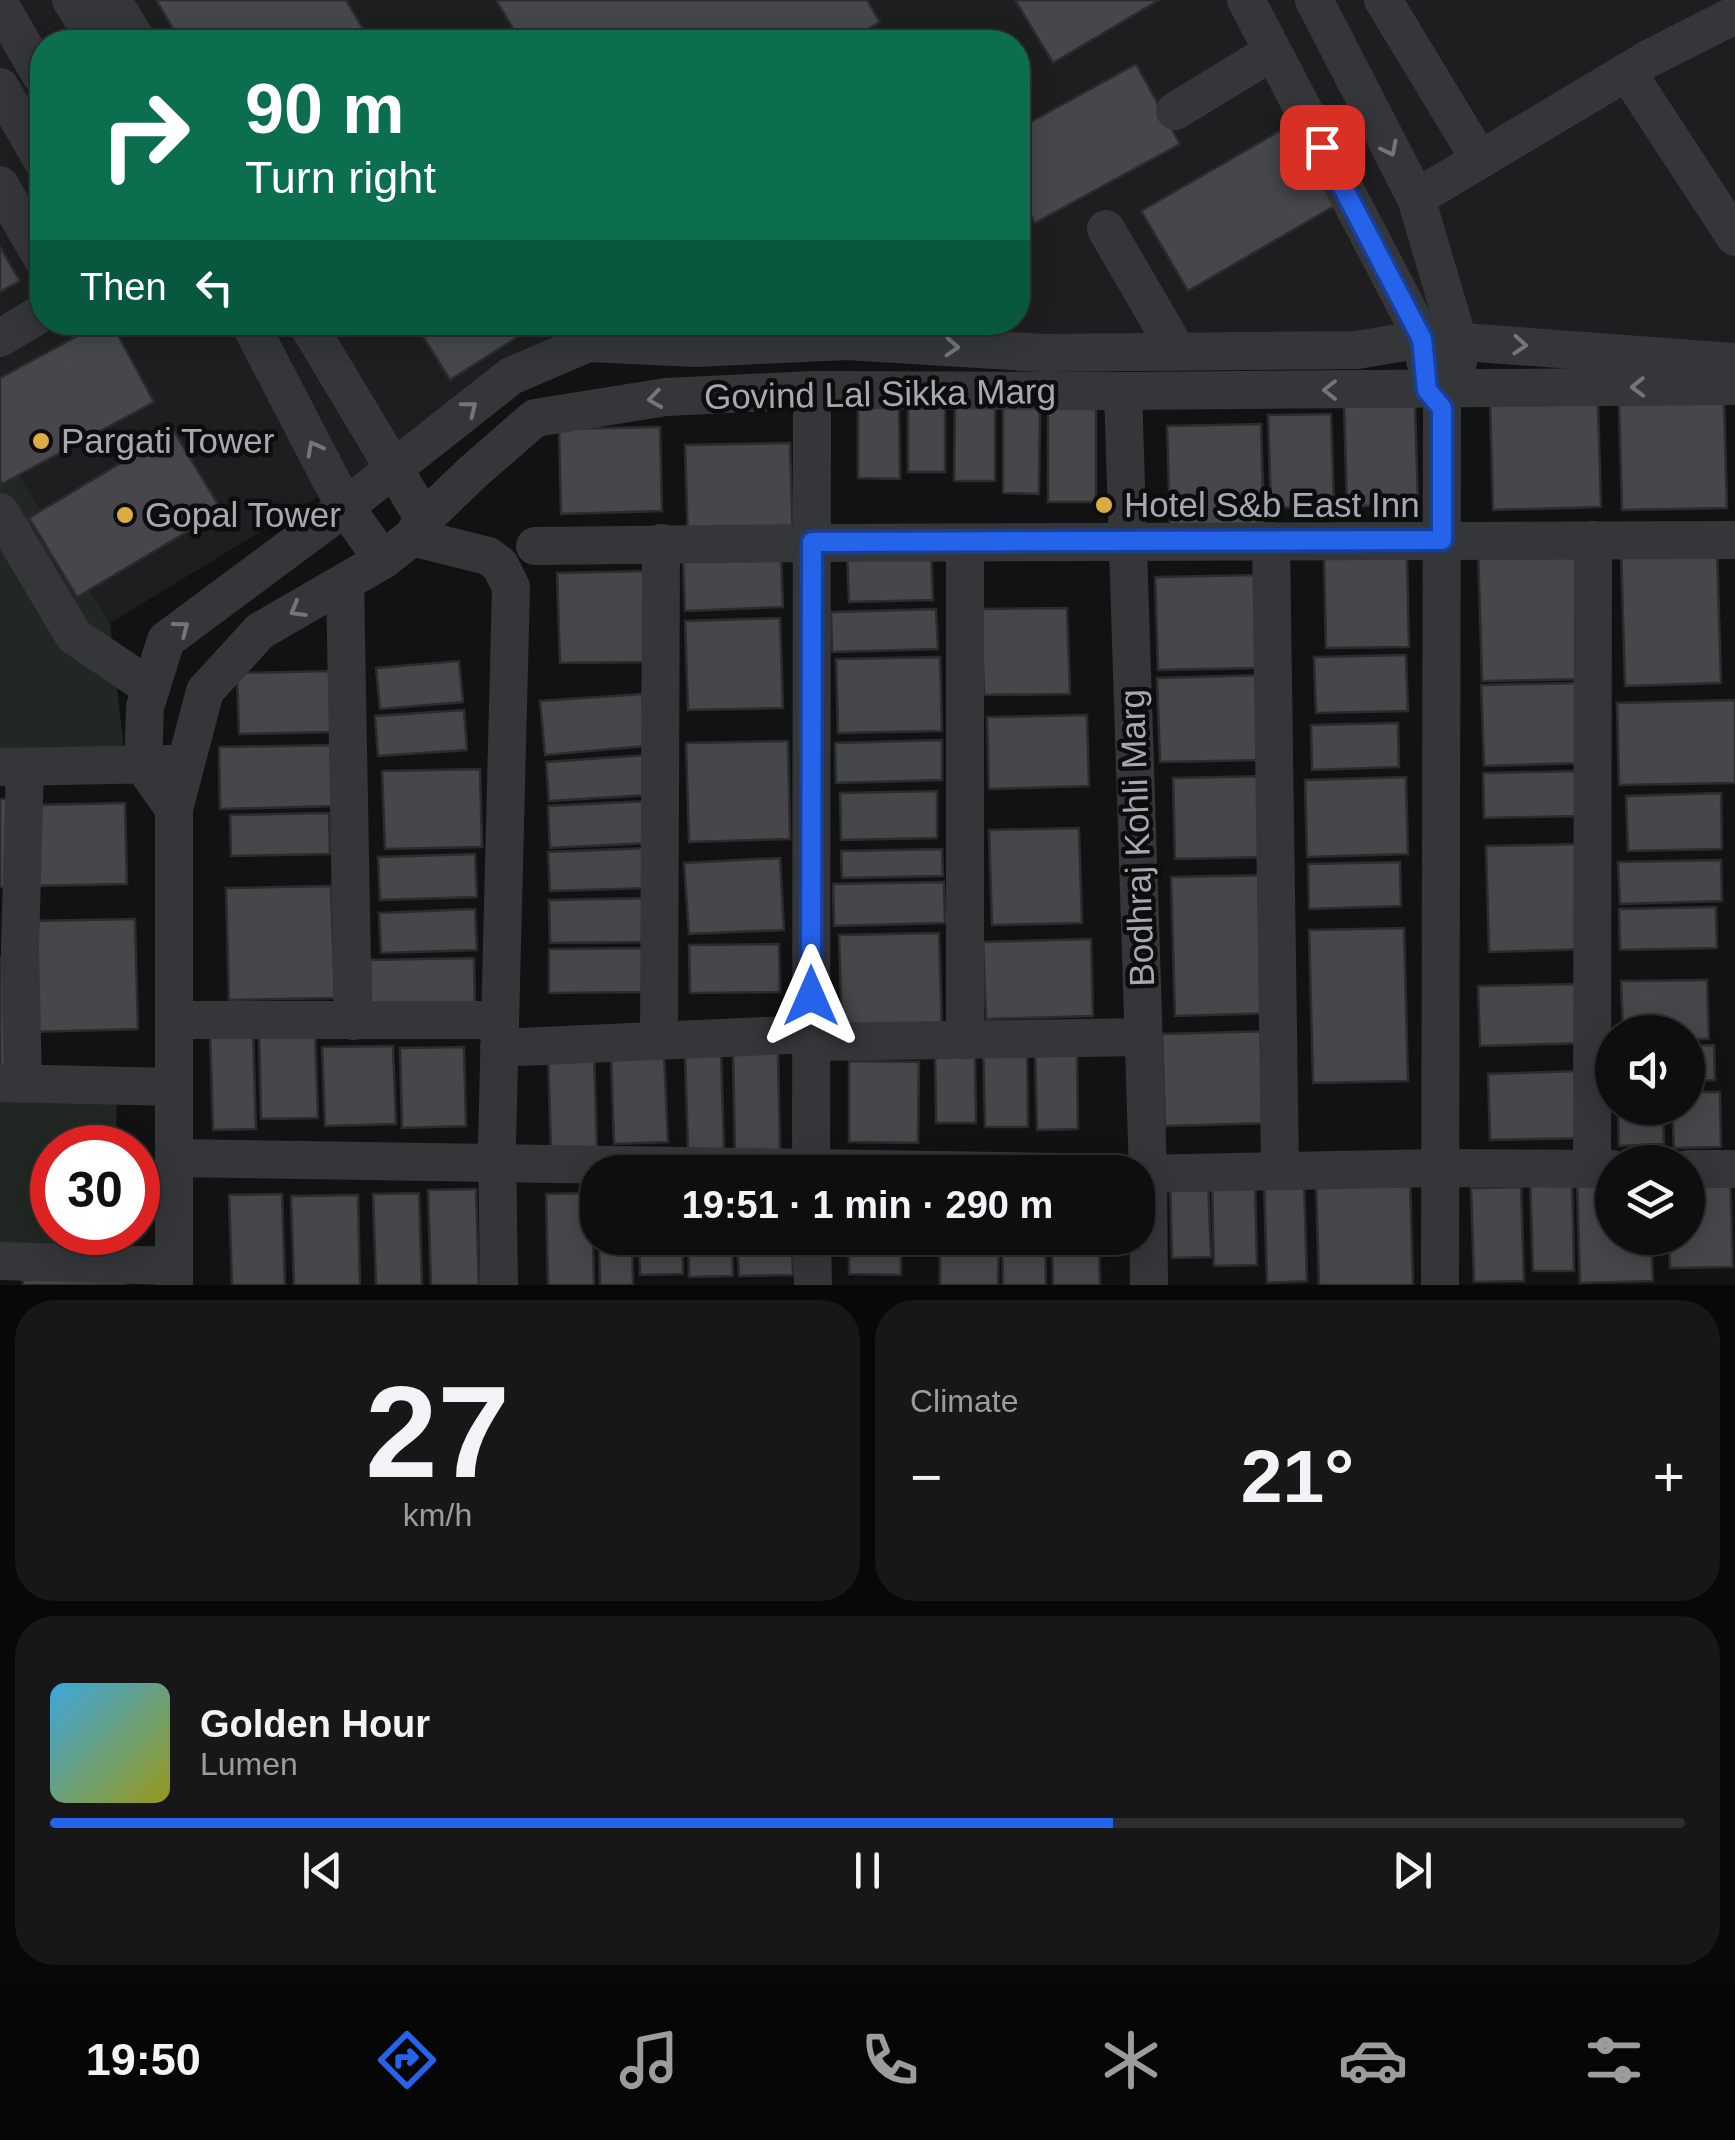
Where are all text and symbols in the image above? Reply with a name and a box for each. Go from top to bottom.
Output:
icon: right [80,70,210,200]
text: 90 m [245,70,405,148]
pin [1280,105,1365,190]
icon: arrive [1295,120,1350,175]
one-way arrow [1378,139,1398,157]
text: Turn right [245,152,436,203]
icon: left [187,260,242,315]
text: Then [80,266,167,308]
one-way arrow [1512,334,1528,356]
one-way arrow [944,336,960,357]
street label: Govind Lal Sikka Marg [704,371,1056,416]
one-way arrow [1629,376,1644,398]
one-way arrow [1321,380,1337,401]
one-way arrow [647,388,663,409]
one-way arrow [459,402,477,420]
place label: Pargati Tower [61,421,275,460]
marker: Pargati Tower [30,430,52,452]
one-way arrow [307,440,326,458]
place label: Hotel S&b East Inn [1124,485,1420,524]
marker: Hotel S&b East Inn [1093,494,1115,516]
place label: Gopal Tower [145,495,341,534]
marker: Gopal Tower [114,504,136,526]
one-way arrow [289,598,307,617]
one-way arrow [171,622,189,639]
street label: Bodhraj Kohli Marg [1112,689,1161,987]
position arrow [759,944,863,1048]
map controls [1595,1015,1705,1255]
button: sound [1595,1015,1705,1125]
speed limit sign: 30 [30,1125,160,1255]
button: layers [1595,1145,1705,1255]
text: 19:51 · 1 min · 290 m [682,1184,1053,1226]
text: 27 [365,1359,510,1505]
text: Climate [910,1383,1018,1419]
text: 21° [1241,1434,1354,1518]
text: − [910,1446,942,1508]
text: + [1653,1446,1685,1508]
text: km/h [403,1497,472,1533]
text: Golden Hour [200,1703,430,1745]
text: Lumen [200,1746,298,1782]
icon: previous [295,1843,350,1898]
icon: pause [840,1843,895,1898]
icon: next [1385,1843,1440,1898]
icon: directions [372,2025,442,2095]
icon: music [614,2025,684,2095]
icon: phone [855,2025,925,2095]
icon: climate [1096,2025,1166,2095]
icon: car [1338,2025,1408,2095]
icon: filters [1579,2025,1649,2095]
text: 19:50 [86,2034,201,2085]

